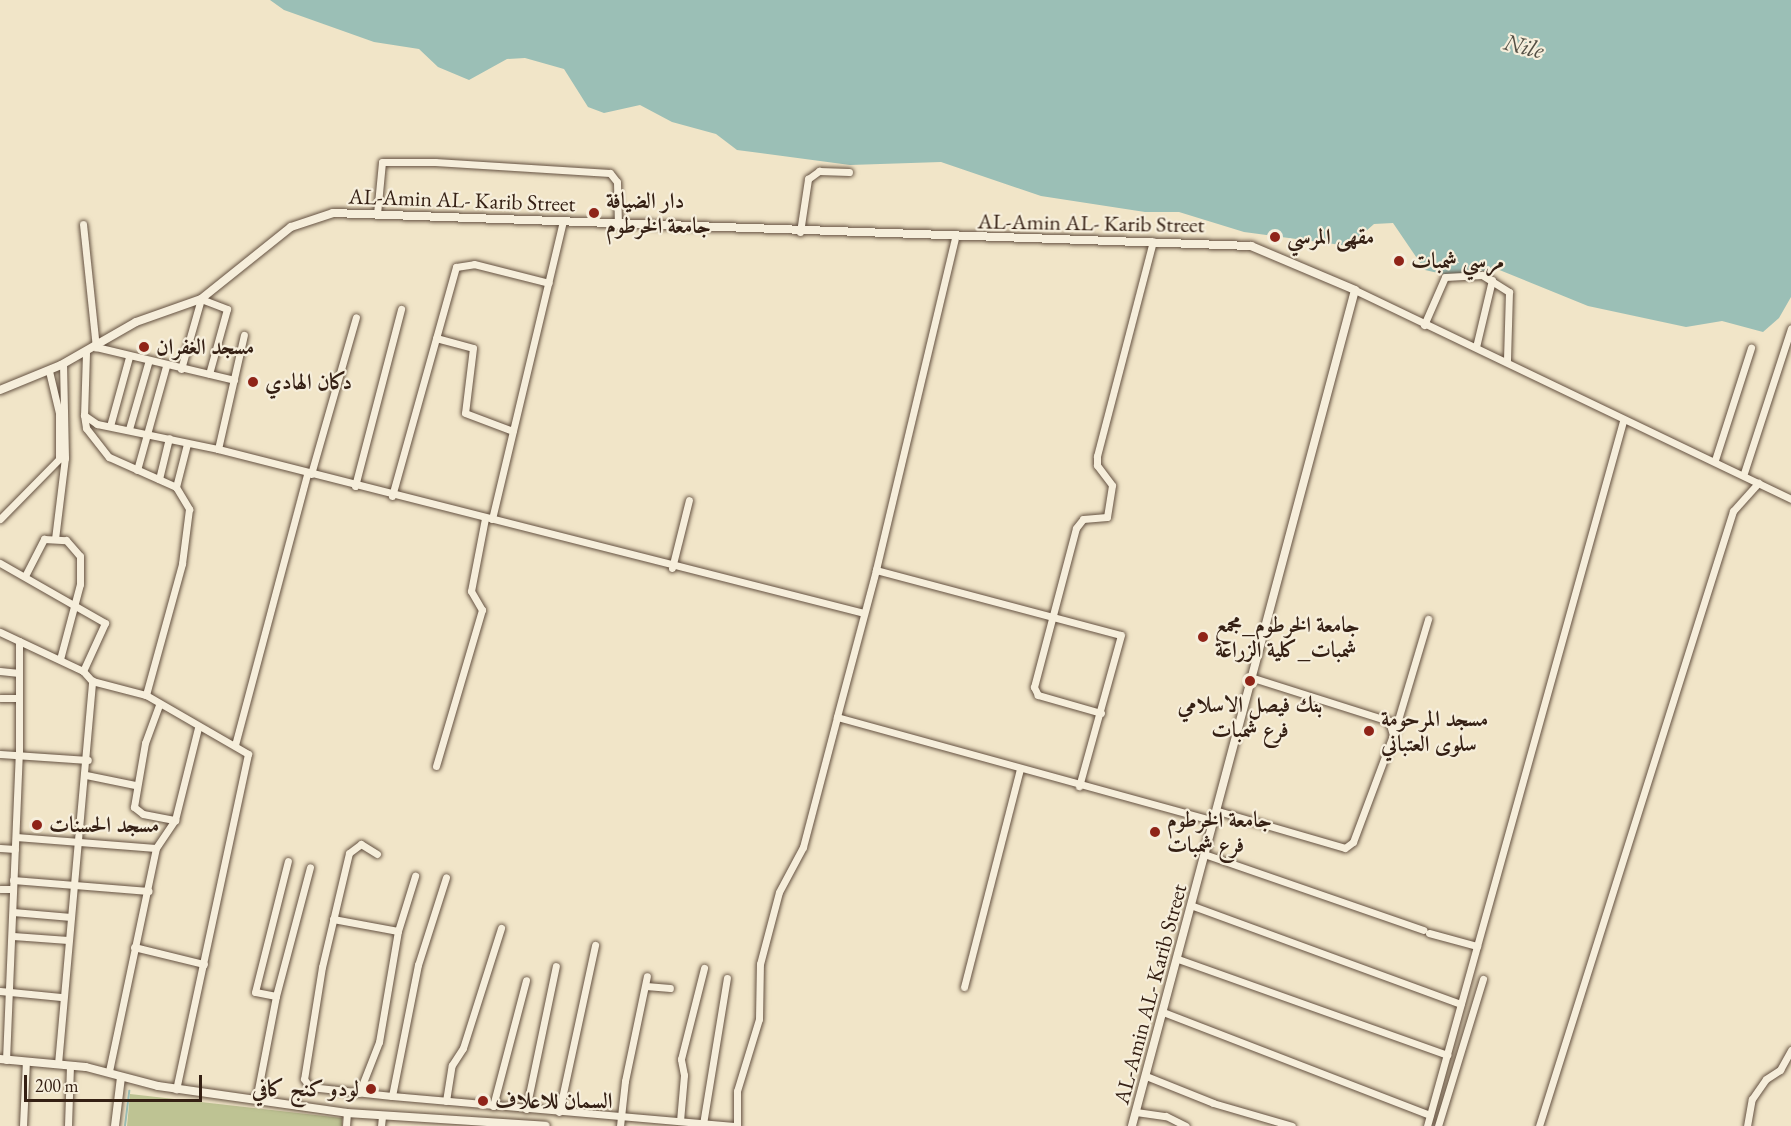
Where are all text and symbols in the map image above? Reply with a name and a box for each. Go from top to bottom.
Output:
water label: Nile [1501,27,1547,65]
street label: AL-Amin AL- Karib Street [348,183,576,217]
place label: دار الضيافة جامعة الخرطوم [606,187,711,238]
marker: دار الضيافة جامعة الخرطوم [587,206,601,220]
street label: AL-Amin AL- Karib Street [977,208,1205,238]
place label: مقهى المرسي [1287,224,1374,250]
marker: مقهى المرسي [1268,230,1282,244]
place label: مرسي شمبات [1411,248,1504,274]
marker: مرسي شمبات [1392,254,1406,268]
place label: مسجد الغفران [156,334,254,360]
marker: مسجد الغفران [137,340,151,354]
place label: دكان الهادي [265,369,352,395]
marker: دكان الهادي [246,375,260,389]
place label: جامعة الخرطوم_مجمع شمبات_كلية الزراعة [1215,611,1360,662]
marker: جامعة الخرطوم_مجمع شمبات_كلية الزراعة [1196,630,1210,644]
marker: بنك فيصل الاسلامي فرع شمبات [1243,674,1257,688]
place label: بنك فيصل الاسلامي فرع شمبات [1177,691,1323,742]
place label: مسجد المرحومة سلوى العتباني [1381,705,1488,756]
marker: مسجد المرحومة سلوى العتباني [1362,724,1376,738]
place label: جامعة الخرطوم فرع شمبات [1167,806,1272,858]
place label: مسجد الحسنات [49,812,159,838]
marker: مسجد الحسنات [30,818,44,832]
marker: جامعة الخرطوم فرع شمبات [1148,825,1162,839]
street label: AL-Amin AL- Karib Street [1108,881,1192,1107]
scale bar [27,1063,206,1101]
text: 200 m [35,1074,79,1097]
place label: لودو كنج كافي [252,1076,359,1102]
marker: لودو كنج كافي [364,1082,378,1096]
place label: السمان للاعلاف [495,1088,613,1114]
marker: السمان للاعلاف [476,1094,490,1108]

